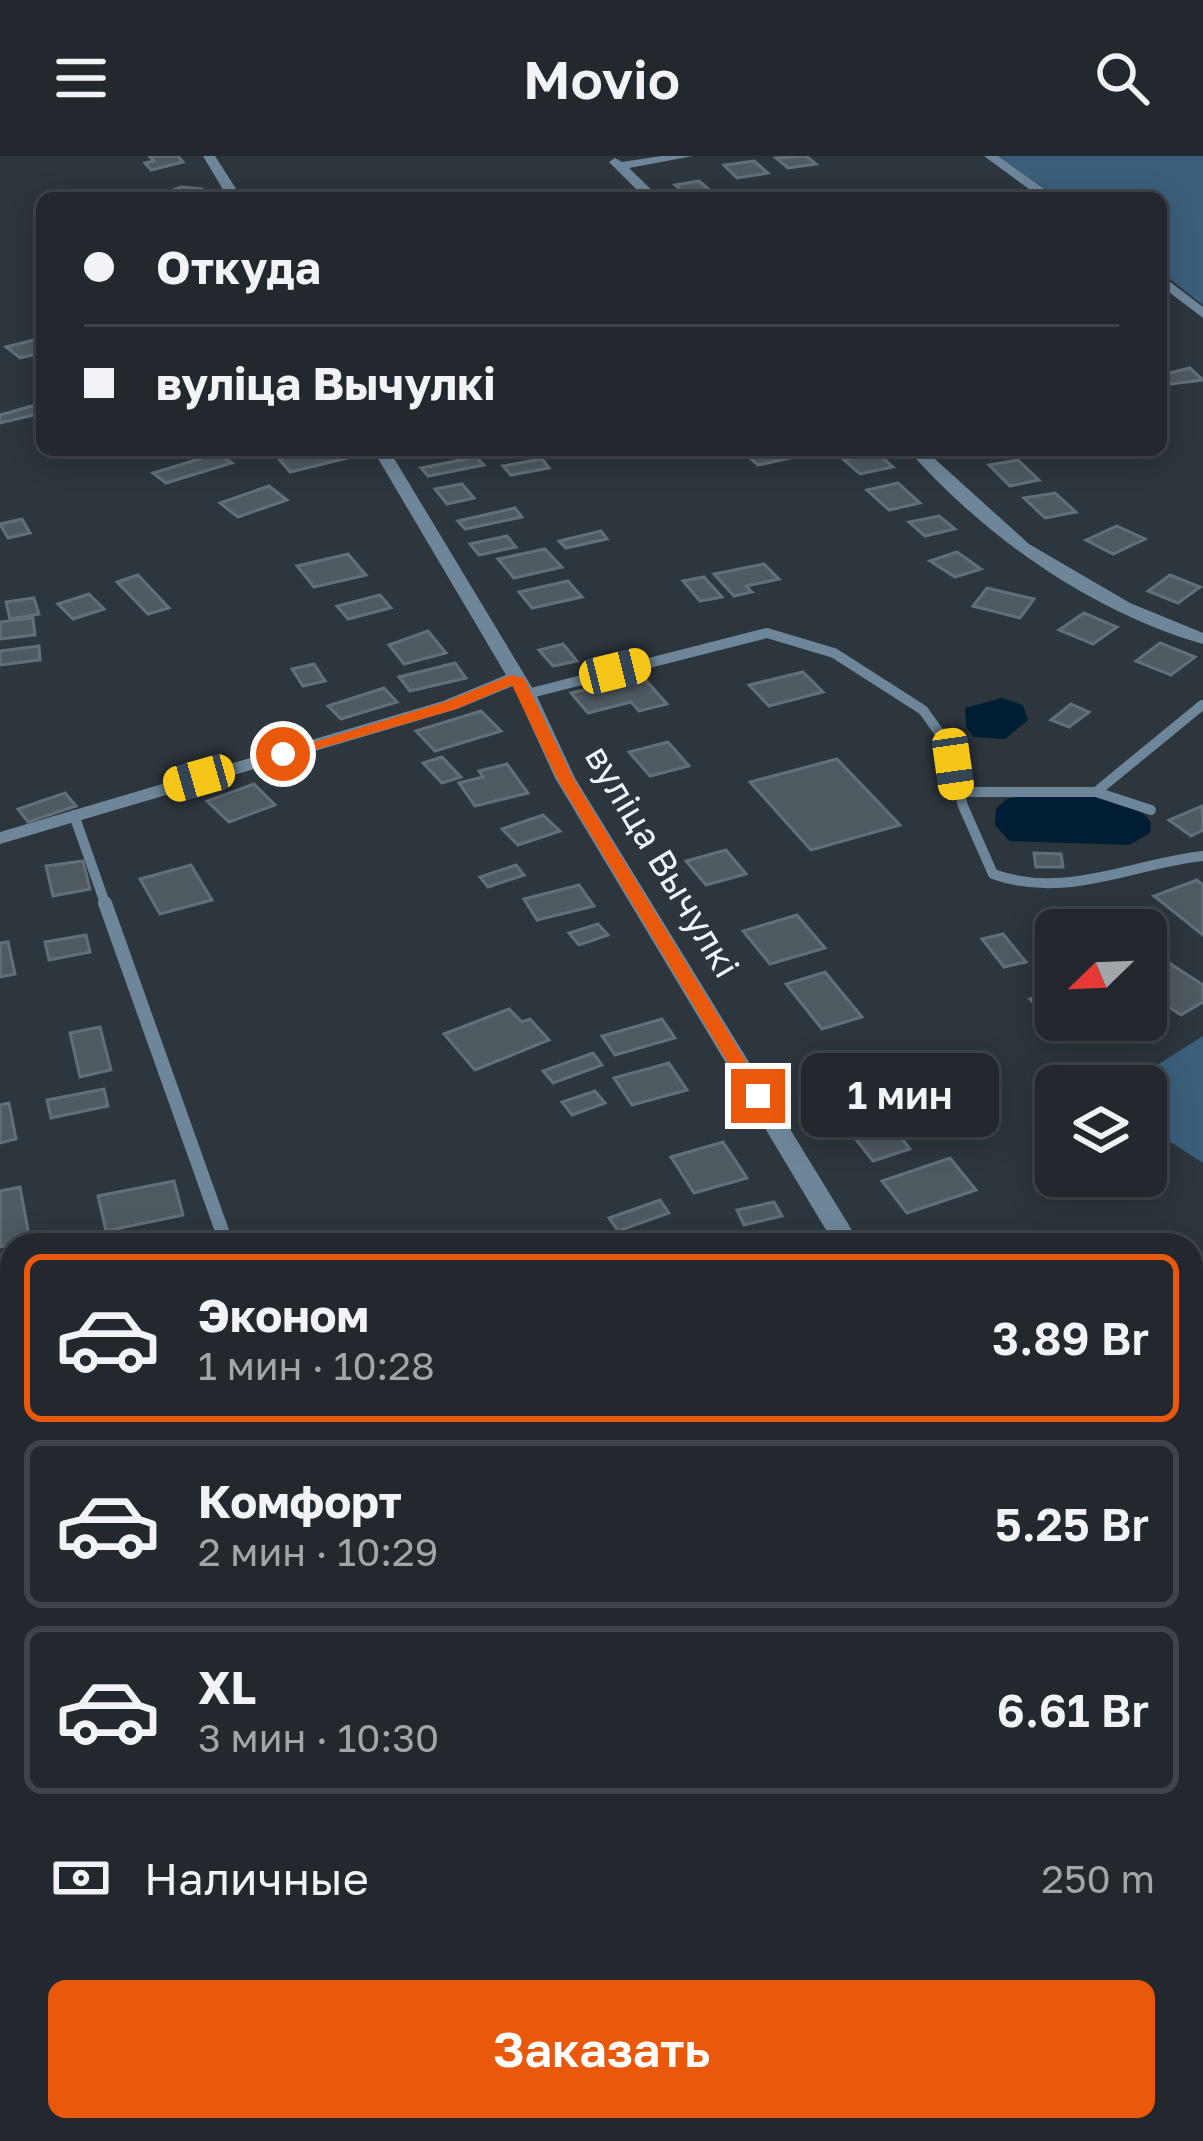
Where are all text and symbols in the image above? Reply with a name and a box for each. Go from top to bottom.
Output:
icon: menu [48,45,114,111]
icon: search [1089,45,1155,111]
text: Movio [523,46,680,111]
text: Откуда [156,240,321,294]
text: вуліца Вычулкі [156,356,496,410]
car [576,645,654,697]
car [930,726,976,802]
route start [256,727,310,781]
street label: вуліца Вычулкі [577,737,749,985]
car [159,751,239,805]
north arrow [1035,909,1167,1041]
map controls [1035,909,1167,1197]
callout: 1 мин [800,1054,998,1138]
button: layers [1035,1065,1167,1197]
route end [731,1069,785,1123]
text: 1 мин [847,1071,953,1118]
icon: car [54,1284,162,1392]
text: Эконом [198,1288,369,1342]
text: 3.89 Br [992,1311,1149,1365]
text: 1 мин · 10:28 [198,1342,435,1389]
icon: car [54,1470,162,1578]
text: Комфорт [198,1474,402,1528]
text: 5.25 Br [995,1497,1149,1551]
text: 2 мин · 10:29 [198,1528,438,1575]
icon: car [54,1656,162,1764]
text: XL [198,1660,256,1714]
text: 6.61 Br [997,1683,1149,1737]
text: 3 мин · 10:30 [198,1714,439,1761]
icon: cash [48,1845,114,1911]
text: Наличные [144,1851,369,1905]
text: 250 m [1041,1855,1155,1902]
button: Заказать [48,1980,1155,2118]

